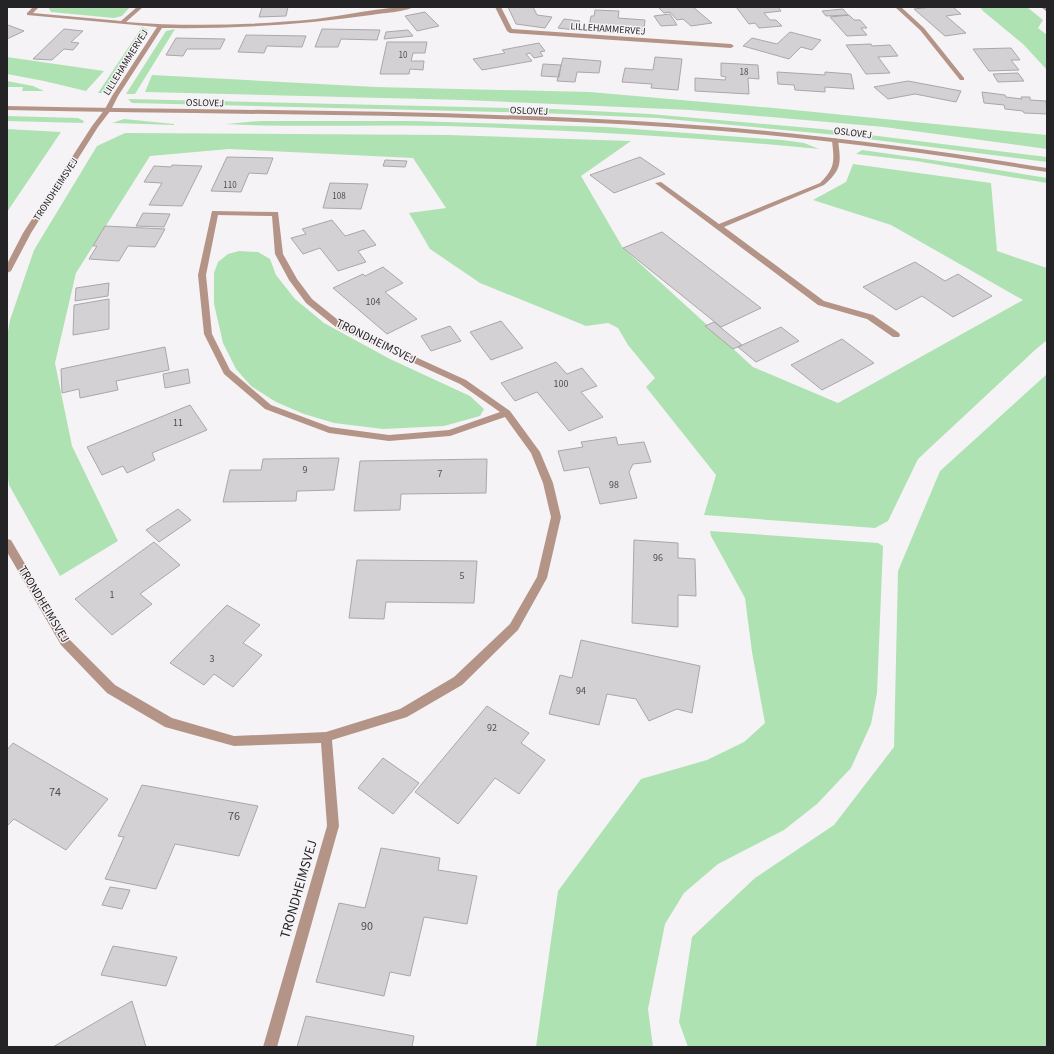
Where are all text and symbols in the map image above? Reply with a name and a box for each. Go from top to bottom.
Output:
street label: LILLEHAMMERVEJ [570,19,646,39]
street label: LILLEHAMMERVEJ [100,27,152,98]
house number: 10 [399,49,408,62]
house number: 18 [740,66,749,79]
street label: OSLOVEJ [186,96,224,110]
street label: OSLOVEJ [510,103,548,119]
street label: OSLOVEJ [833,124,873,142]
street label: TRONDHEIMSVEJ [30,155,81,224]
house number: 110 [223,179,237,192]
house number: 108 [332,190,346,203]
house number: 104 [366,295,380,309]
street label: TRONDHEIMSVEJ [333,315,419,368]
house number: 100 [554,377,568,391]
house number: 11 [173,416,183,430]
house number: 9 [303,463,308,477]
house number: 7 [438,467,443,481]
house number: 98 [609,478,619,492]
house number: 96 [653,551,663,565]
street label: TRONDHEIMSVEJ [14,563,73,646]
house number: 5 [460,569,465,583]
house number: 1 [110,588,115,602]
house number: 3 [210,652,215,666]
house number: 94 [576,684,586,698]
house number: 92 [487,721,497,735]
house number: 74 [49,784,61,801]
house number: 76 [228,808,240,825]
street label: TRONDHEIMSVEJ [275,838,323,941]
house number: 90 [361,918,373,935]

